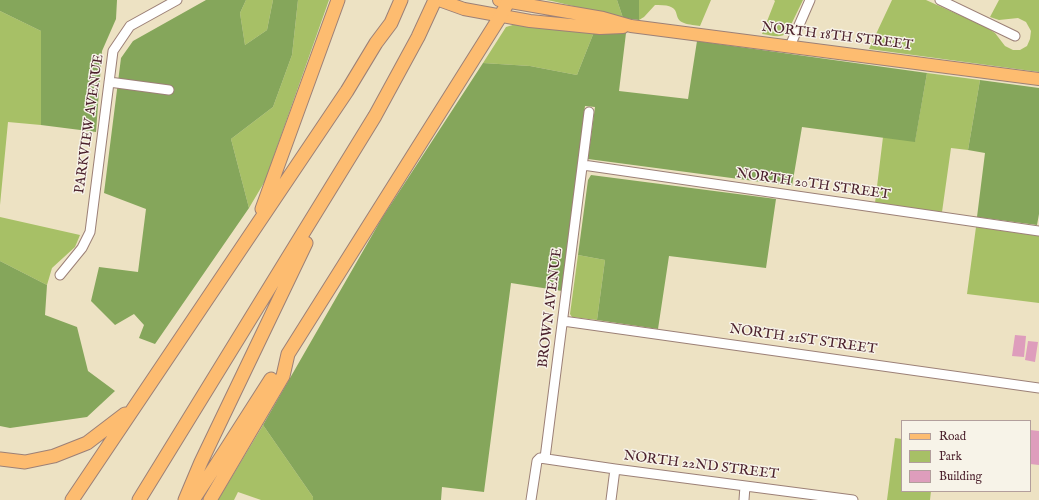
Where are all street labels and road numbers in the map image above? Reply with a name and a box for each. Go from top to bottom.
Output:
street label: NORTH 18TH STREET [760,19,914,55]
street label: PARKVIEW AVENUE [72,53,108,195]
street label: NORTH 20TH STREET [735,166,891,204]
street label: BROWN AVENUE [535,247,567,369]
street label: NORTH 21ST STREET [728,321,878,359]
street label: NORTH 22ND STREET [622,448,780,484]

